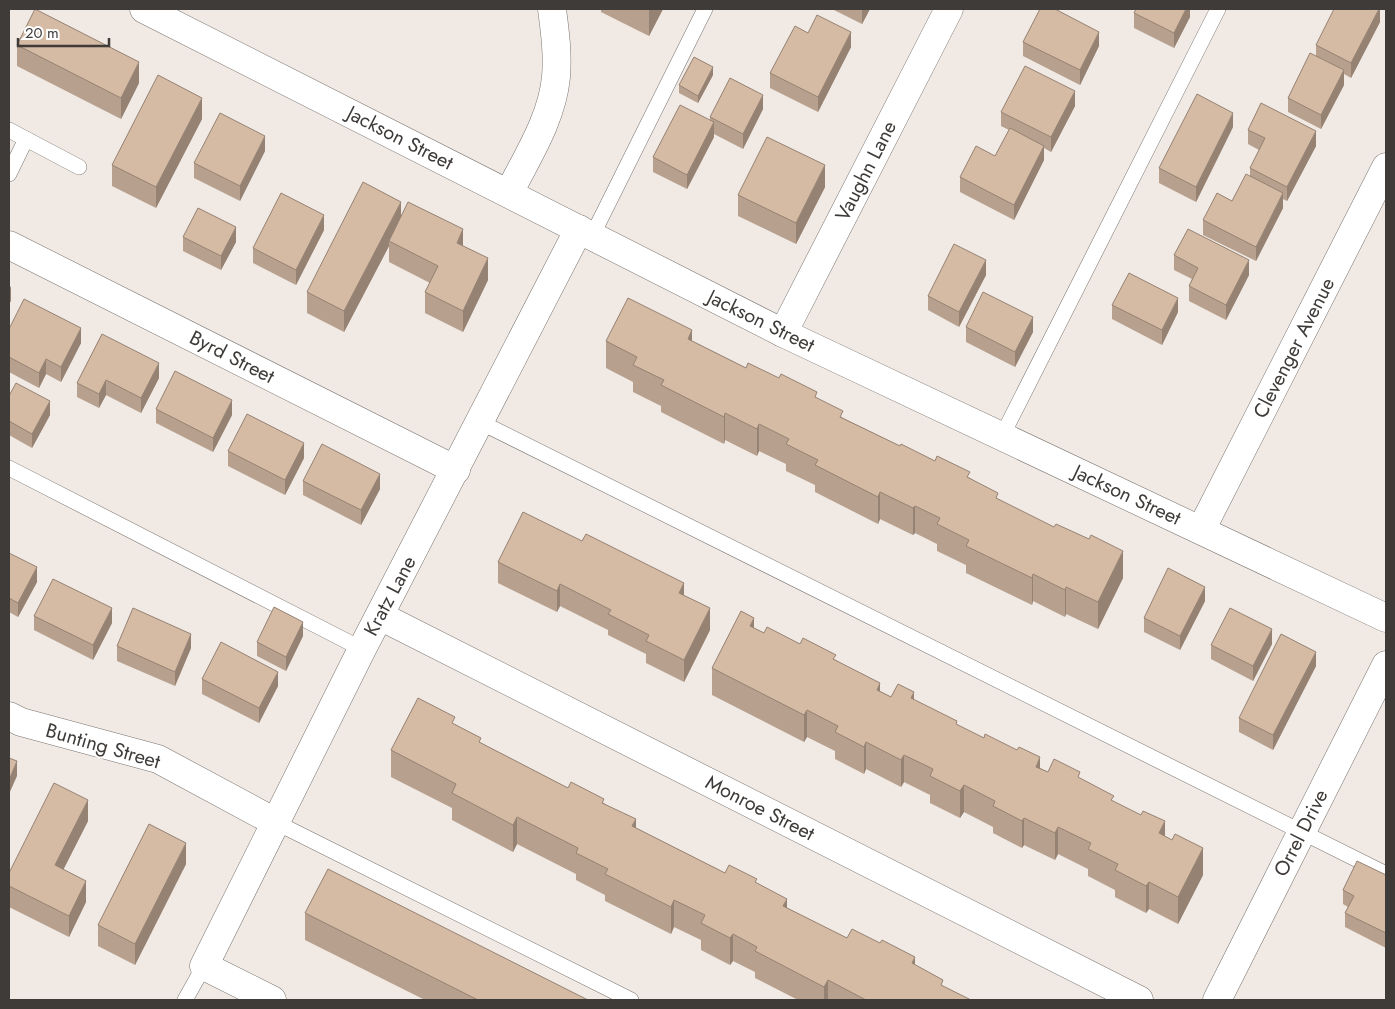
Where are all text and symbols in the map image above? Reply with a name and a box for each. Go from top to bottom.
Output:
scale bar [18,15,109,47]
text: 20 m [25,22,59,44]
street label: Jackson Street [339,97,458,177]
street label: Vaughn Lane [828,116,904,226]
street label: Clevenger Avenue [1246,273,1342,423]
street label: Jackson Street [700,281,820,360]
street label: Byrd Street [184,323,280,391]
street label: Jackson Street [1066,456,1186,533]
street label: Kratz Lane [357,551,423,641]
street label: Bunting Street [42,716,164,776]
street label: Monroe Street [700,768,820,848]
street label: Orrel Drive [1267,784,1335,882]

